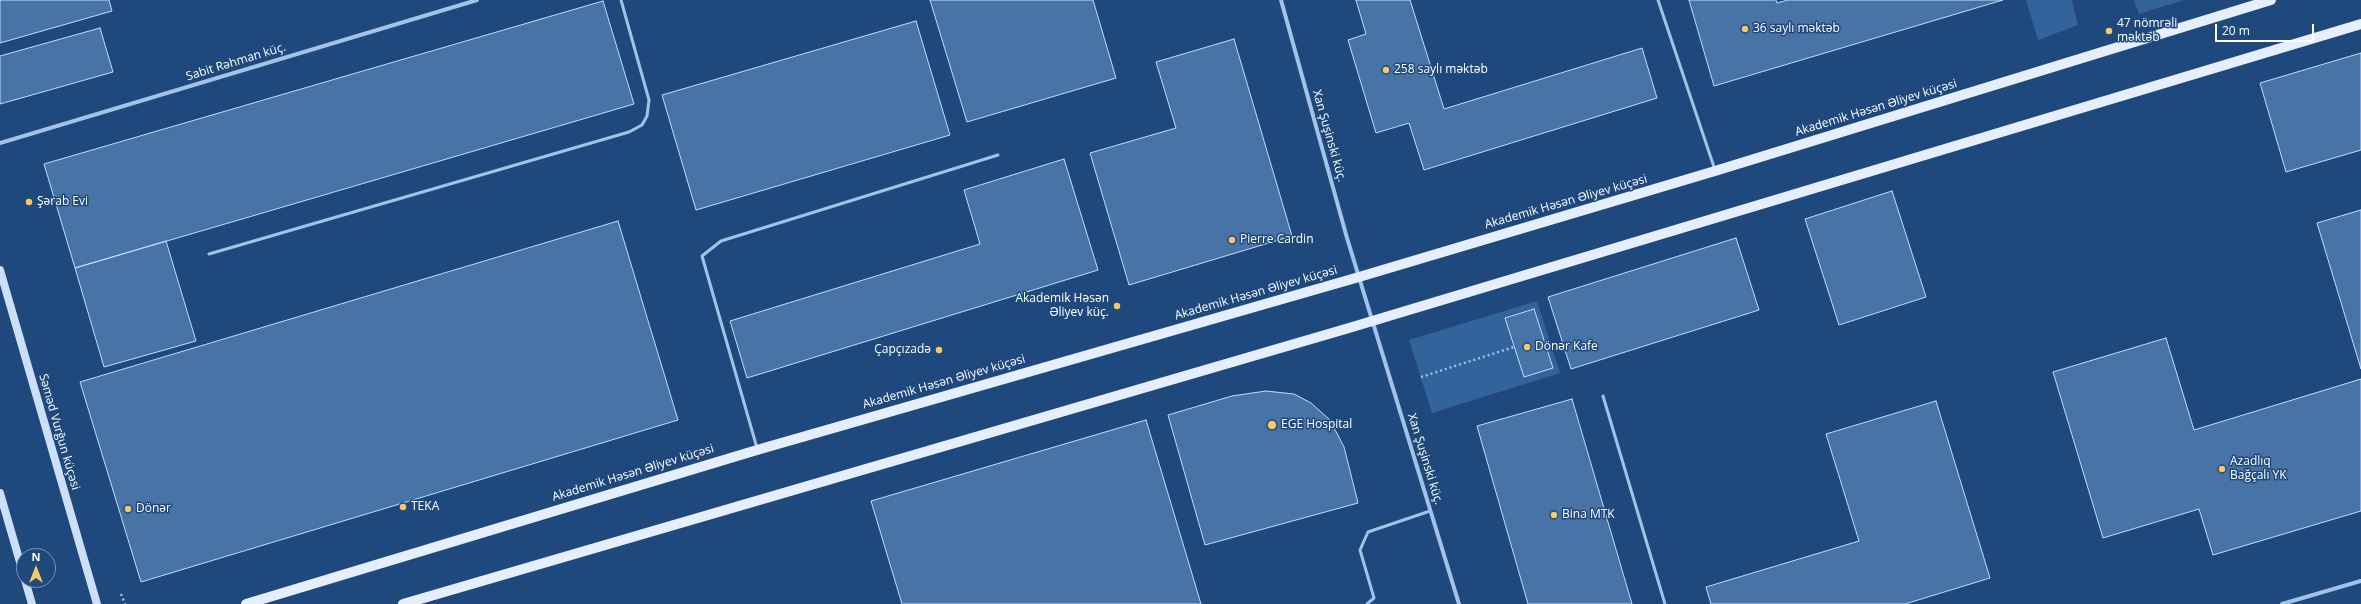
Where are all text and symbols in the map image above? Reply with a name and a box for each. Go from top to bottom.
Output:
scale bar [2217,16,2316,42]
place label: 47 nömrəli məktəb [2117,17,2177,45]
place label: 36 saylı məktəb [1753,22,1840,36]
text: 20 m [2222,22,2250,39]
marker: 36 saylı məktəb [1740,24,1750,34]
marker: 47 nömrəli məktəb [2104,26,2114,36]
street label: Sabit Rəhman küç. [184,40,288,84]
place label: 258 saylı məktəb [1394,63,1488,77]
marker: 258 saylı məktəb [1381,65,1391,75]
street label: Akademik Həsən Əliyev küçəsi [1793,76,1959,140]
street label: Xan Şuşinski küç. [1309,88,1349,184]
street label: Akademik Həsən Əliyev küçəsi [1483,172,1649,232]
place label: Şərab Evi [37,195,88,209]
marker: Şərab Evi [24,197,34,207]
place label: Pierre Cardin [1240,233,1314,247]
marker: Pierre Cardin [1227,235,1237,245]
street label: Akademik Həsən Əliyev küçəsi [1173,263,1339,323]
place label: Akademik Həsən Əliyev küç. [1015,292,1109,320]
marker: Akademik Həsən Əliyev küç. [1112,301,1122,311]
place label: Dönər Kafe [1535,340,1598,354]
marker: Dönər Kafe [1522,342,1532,352]
place label: Çapçızadə [874,343,931,357]
marker: Çapçızadə [934,345,944,355]
street label: Akademik Həsən Əliyev küçəsi [861,352,1027,412]
street label: Səməd Vurğun küçəsi [36,372,82,492]
street label: Xan Şuşinski küç. [1404,412,1446,506]
place label: EGE Hospital [1281,418,1352,432]
marker: EGE Hospital [1266,419,1278,431]
street label: Akademik Həsən Əliyev küçəsi [550,441,716,505]
place label: Azadlıq Bağçalı YK [2230,455,2287,483]
marker: Azadlıq Bağçalı YK [2217,464,2227,474]
place label: TEKA [411,500,439,514]
place label: Dönər [136,502,171,516]
marker: TEKA [398,502,408,512]
marker: Dönər [123,504,133,514]
place label: Bina MTK [1562,508,1615,522]
marker: Bina MTK [1549,510,1559,520]
north arrow [16,548,56,588]
text: N [32,549,40,564]

